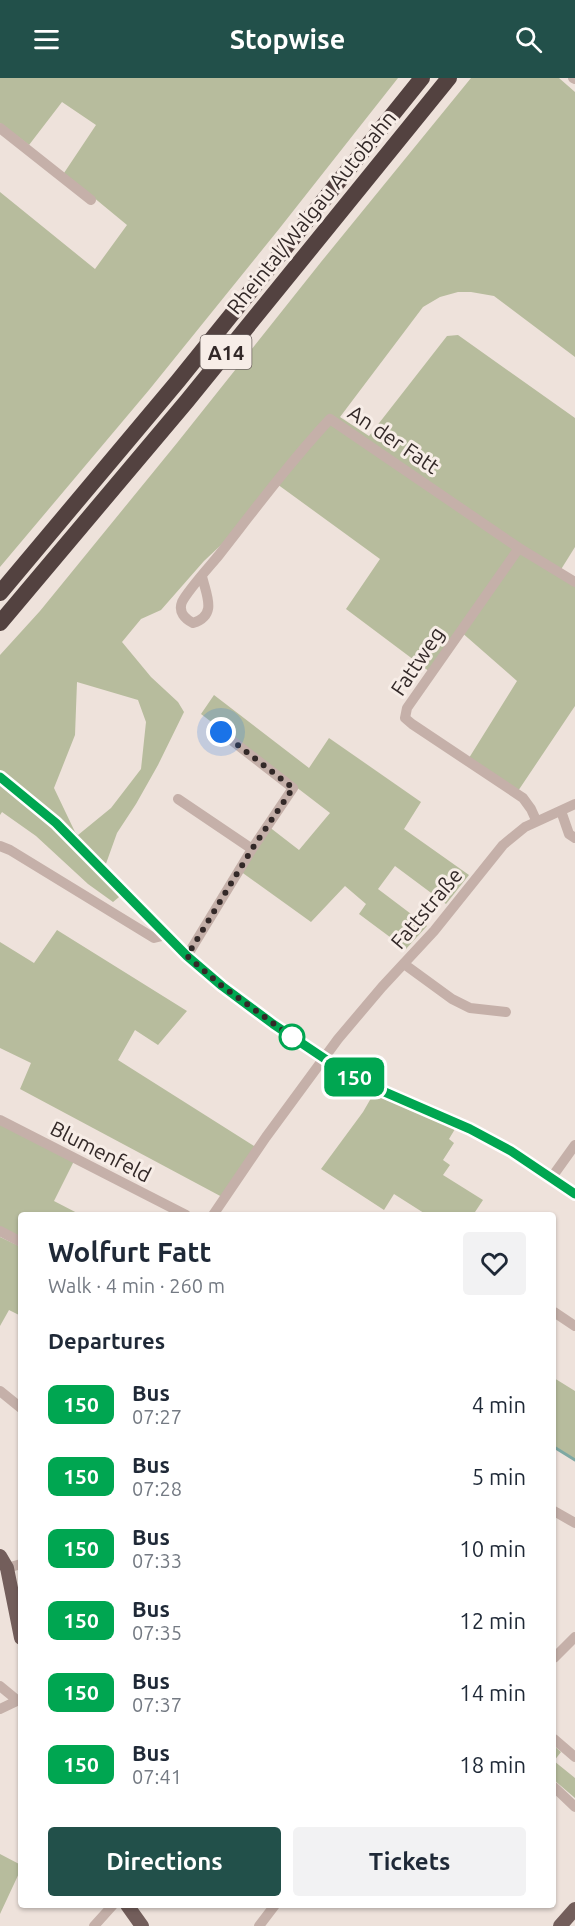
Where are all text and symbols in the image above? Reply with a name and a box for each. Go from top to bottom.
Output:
icon: menu [30,23,63,56]
icon: search [512,23,545,56]
text: Stopwise [230,24,345,54]
street label: Rheintal/Walgau Autobahn [222,105,400,319]
road number: A14 [200,335,252,369]
street label: An der Fatt [344,400,444,478]
street label: Fattweg [385,622,449,700]
your location [206,717,236,747]
street label: Fattstraße [385,863,467,953]
unlabelled marker [279,1024,305,1050]
line badge: 150 [320,1058,388,1096]
text: 150 [336,1065,372,1089]
street label: Blumenfeld [47,1115,155,1187]
button: heart [463,1232,526,1295]
text: Wolfurt Fatt [48,1236,211,1267]
text: Walk · 4 min · 260 m [48,1274,225,1297]
text: Departures [48,1328,165,1353]
text: Bus [132,1380,170,1405]
text: 150 [63,1392,99,1416]
text: 4 min [472,1392,526,1417]
text: 07:27 [132,1405,182,1428]
text: Bus [132,1452,170,1477]
text: 150 [63,1464,99,1488]
text: 5 min [472,1464,526,1489]
text: 07:28 [132,1477,182,1500]
text: Bus [132,1524,170,1549]
text: 150 [63,1536,99,1560]
text: 10 min [459,1536,526,1561]
text: 07:33 [132,1549,182,1572]
text: Bus [132,1596,170,1621]
text: 150 [63,1608,99,1632]
text: 12 min [459,1608,526,1633]
text: 07:35 [132,1621,182,1644]
text: Bus [132,1668,170,1693]
text: 150 [63,1680,99,1704]
text: 14 min [459,1680,526,1705]
text: 07:37 [132,1693,182,1716]
text: Bus [132,1740,170,1765]
text: 150 [63,1752,99,1776]
text: 18 min [459,1752,526,1777]
text: 07:41 [132,1765,182,1788]
button: Directions [48,1827,281,1896]
button: Tickets [293,1827,526,1896]

